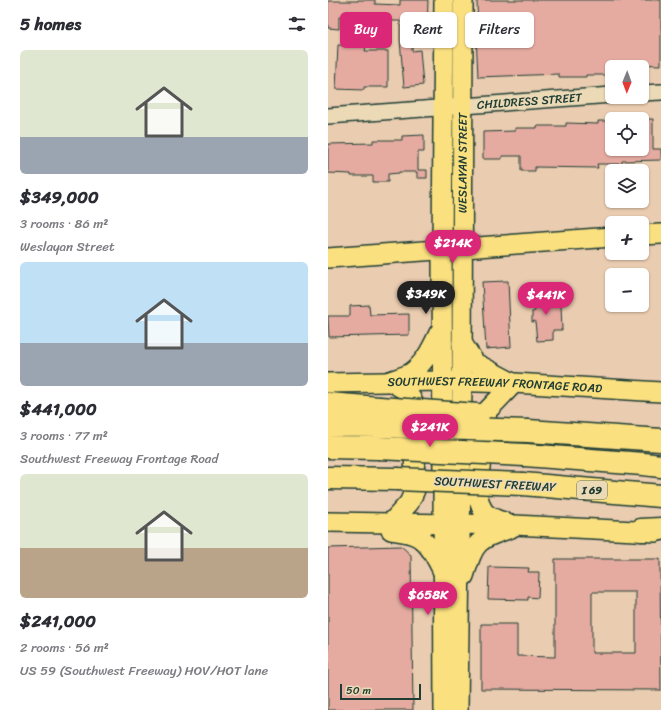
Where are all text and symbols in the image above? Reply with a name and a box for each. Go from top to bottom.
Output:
text: 5 homes [20,9,81,39]
chip: Buy [340,12,392,48]
chip: Rent [400,12,457,48]
chip: Filters [465,12,534,48]
icon: filters [286,13,308,35]
north arrow [605,60,649,104]
map controls [605,60,649,312]
icon: home [128,76,200,148]
street label: CHILDRESS STREET [476,86,583,116]
street label: WESLAYAN STREET [451,112,474,213]
button: locate [605,112,649,156]
button: layers [605,164,649,208]
text: $349,000 [20,182,99,212]
text: 3 rooms · 86 m² [20,212,108,235]
button: + [605,216,649,260]
pin: $214K [425,230,481,264]
text: $214K [434,231,472,254]
text: Weslayan Street [20,235,115,258]
button: − [605,268,649,312]
pin: $349K [398,281,454,315]
text: $349K [406,282,446,305]
pin: $441K [518,282,574,316]
text: $441K [527,283,565,306]
icon: home [128,288,200,360]
street label: SOUTHWEST FREEWAY FRONTAGE ROAD [387,370,604,399]
text: $441,000 [20,394,97,424]
pin: $241K [402,414,458,448]
text: $241K [411,415,449,438]
text: 3 rooms · 77 m² [20,424,108,447]
text: Southwest Freeway Frontage Road [20,447,218,470]
street label: SOUTHWEST FREEWAY [434,470,558,498]
road number: I 69 [577,481,607,499]
icon: home [128,500,200,572]
pin: $658K [400,582,456,616]
text: $658K [408,583,448,606]
text: $241,000 [20,606,96,636]
text: 2 rooms · 56 m² [20,636,109,659]
text: US 59 (Southwest Freeway) HOV/HOT lane [20,659,268,682]
text: 50 m [346,681,371,700]
scale bar [340,682,421,701]

